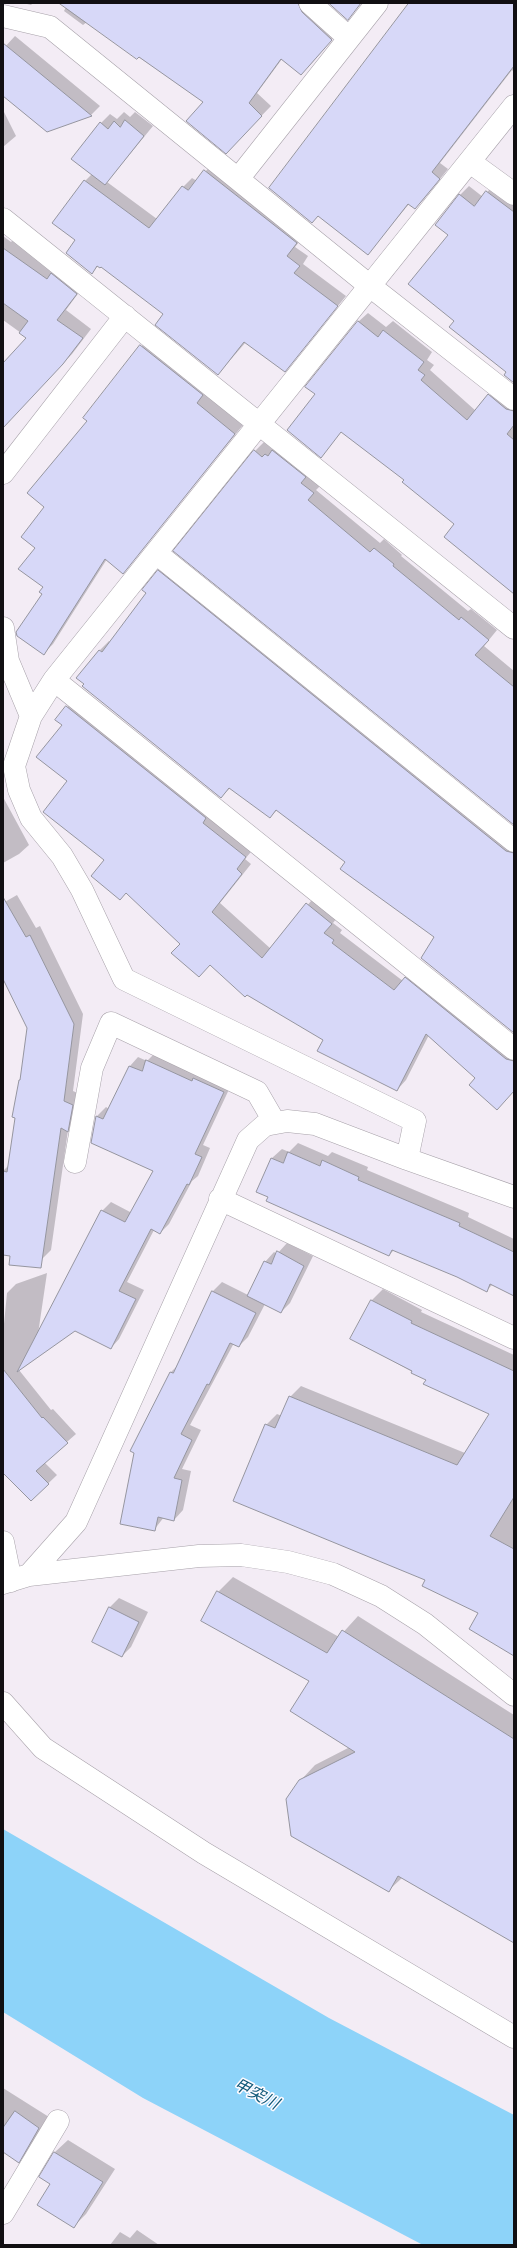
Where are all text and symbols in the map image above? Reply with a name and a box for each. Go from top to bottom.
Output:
water label: 甲突川 [230,2076,282,2114]

